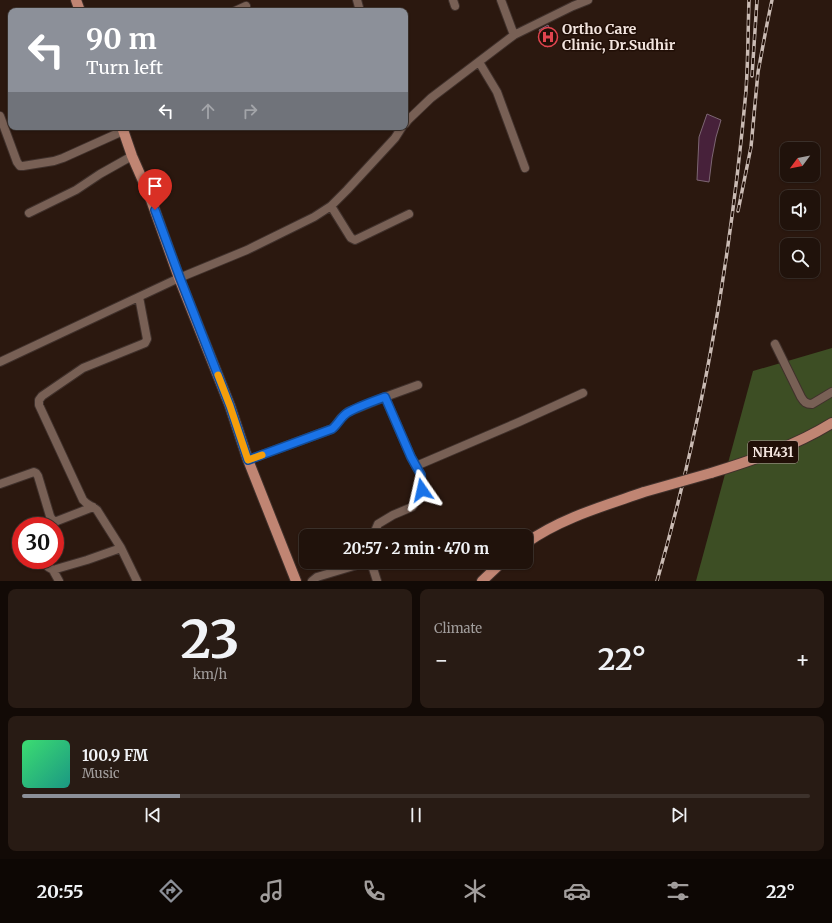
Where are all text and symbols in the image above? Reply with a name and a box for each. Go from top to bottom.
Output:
place label: Ortho Care Clinic, Dr.Sudhir [562,20,676,54]
text: 90 m [86,21,157,57]
icon: left [20,24,72,76]
hospital icon: Ortho Care Clinic, Dr.Sudhir [537,26,559,48]
text: Turn left [86,56,163,79]
icon: left [155,100,177,122]
icon: ahead [197,100,219,122]
icon: right [239,100,261,122]
north arrow [780,142,820,182]
map controls [780,142,820,278]
pin [138,169,172,210]
icon: arrive [144,175,166,197]
button: sound [780,190,820,230]
button: search [780,238,820,278]
road number: NH431 [748,441,798,463]
position arrow [401,469,443,511]
speed limit sign: 30 [12,517,64,569]
text: 20:57 · 2 min · 470 m [343,539,489,558]
text: 23 [180,607,240,672]
text: Climate [434,620,482,637]
text: 22° [598,640,646,678]
text: − [434,646,449,674]
text: + [795,646,810,674]
text: km/h [193,666,227,683]
text: 100.9 FM [82,746,148,765]
text: Music [82,765,120,782]
icon: previous [142,804,164,826]
icon: pause [405,804,427,826]
icon: next [668,804,690,826]
icon: directions [157,877,185,905]
icon: music [258,877,286,905]
icon: phone [360,877,388,905]
icon: climate [461,877,489,905]
icon: car [563,877,591,905]
icon: filters [664,877,692,905]
text: 20:55 [37,880,83,903]
text: 22° [766,880,795,903]

